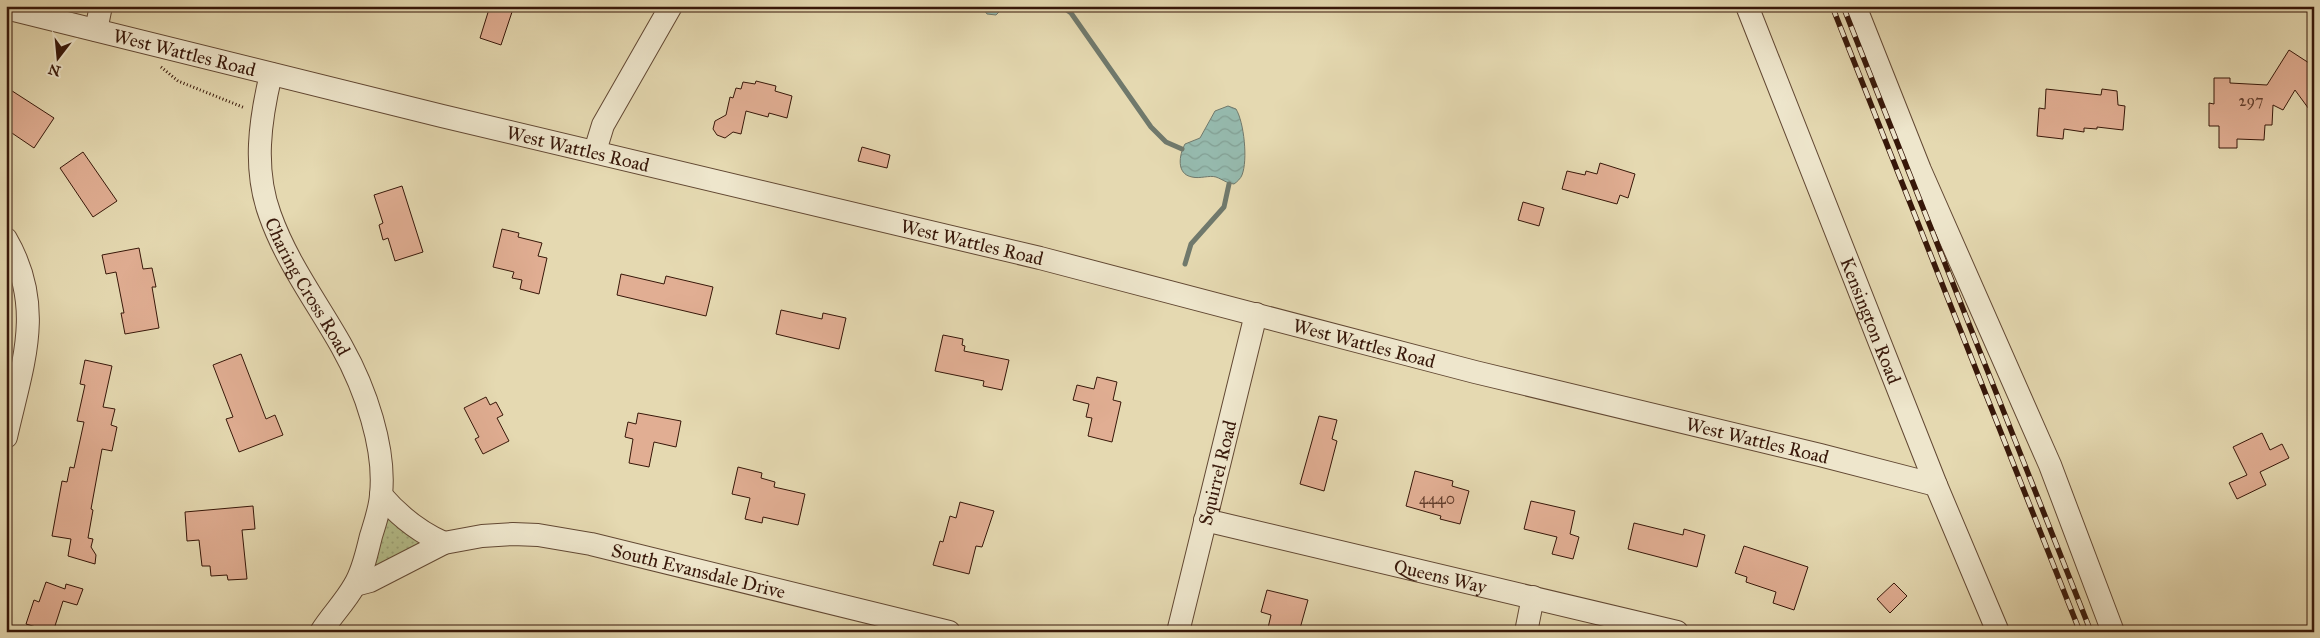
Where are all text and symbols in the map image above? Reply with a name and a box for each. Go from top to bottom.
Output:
street label: West Wattles Road [111,24,259,81]
north arrow [32,32,82,82]
text: N [46,60,63,80]
house number: 297 [2238,91,2264,110]
street label: West Wattles Road [504,120,652,176]
street label: Charing Cross Road [260,214,356,360]
street label: West Wattles Road [898,214,1046,270]
street label: Kensington Road [1836,254,1907,387]
street label: West Wattles Road [1291,313,1438,373]
street label: West Wattles Road [1684,412,1832,468]
street label: Squirrel Road [1193,417,1241,528]
house number: 4440 [1419,489,1455,508]
street label: South Evansdale Drive [609,538,788,603]
street label: Queens Way [1392,554,1490,598]

